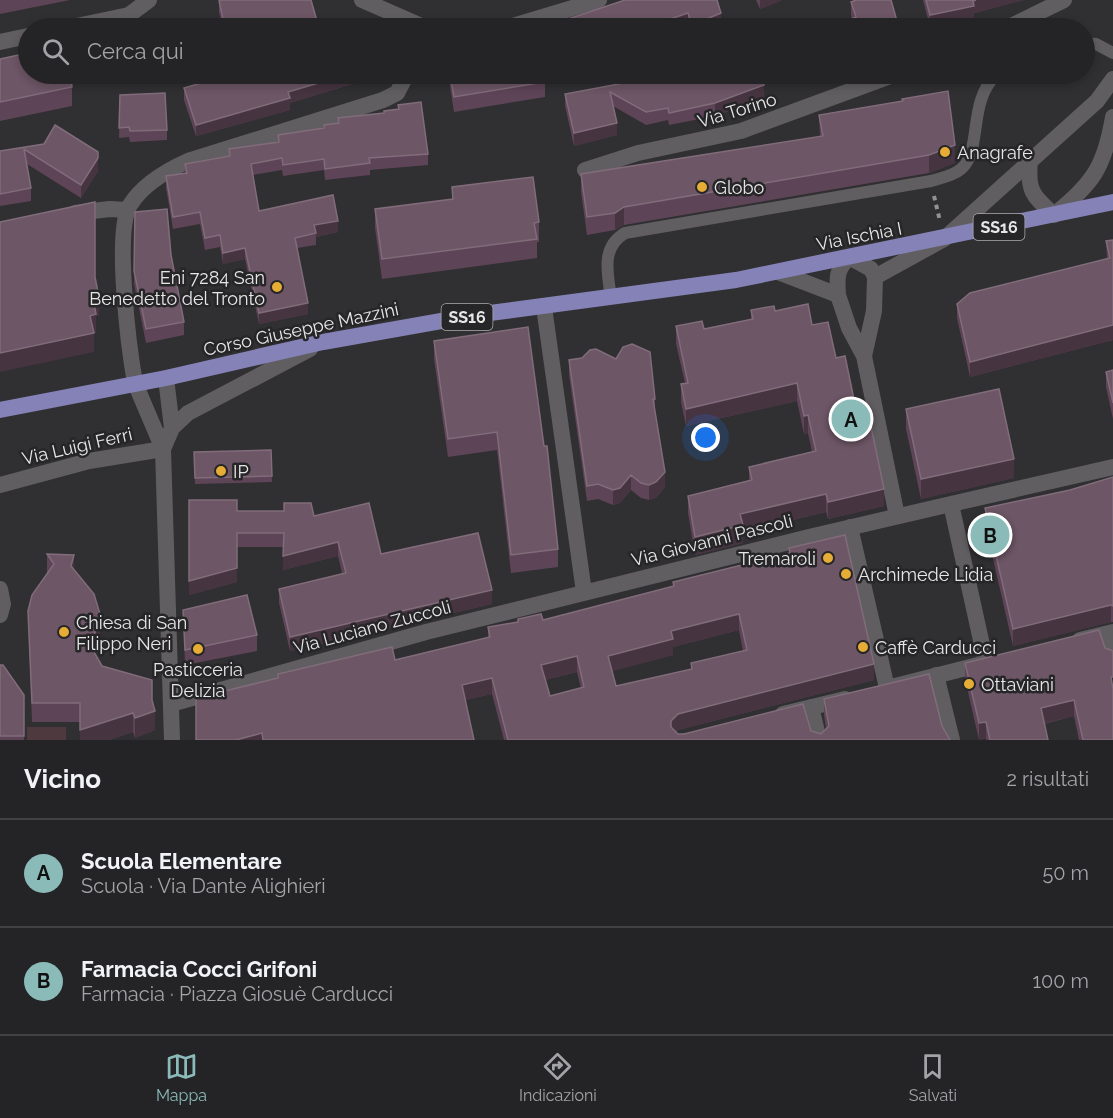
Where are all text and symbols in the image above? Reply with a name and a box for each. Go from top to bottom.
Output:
search box [18,18,1095,84]
icon: search [39,35,72,68]
text: Cerca qui [87,38,184,64]
street label: Via Torino [695,88,779,132]
place label: Anagrafe [957,142,1033,163]
marker: Anagrafe [938,145,952,159]
place label: Globo [714,177,765,198]
marker: Globo [695,180,709,194]
road number: SS16 [974,214,1024,240]
street label: Via Ischia I [814,217,904,255]
place label: Eni 7284 San Benedetto del Tronto [89,267,265,309]
marker: Eni 7284 San Benedetto del Tronto [270,280,284,294]
street label: Corso Giuseppe Mazzini [201,298,401,360]
road number: SS16 [442,304,492,330]
pin: A [832,396,870,442]
street label: Via Luigi Ferri [20,423,134,469]
your location [691,423,720,452]
place label: IP [233,461,249,482]
marker: IP [214,464,228,478]
street label: Via Giovanni Pascoli [629,510,795,570]
pin: B [970,512,1010,558]
place label: Tremaroli [738,548,816,569]
marker: Tremaroli [821,551,835,565]
place label: Archimede Lidia [858,564,993,585]
marker: Archimede Lidia [839,567,853,581]
street label: Via Luciano Zuccoli [291,596,453,658]
place label: Chiesa di San Filippo Neri [76,612,187,654]
marker: Chiesa di San Filippo Neri [57,625,71,639]
place label: Caffè Carducci [875,637,996,658]
marker: Caffè Carducci [856,640,870,654]
marker: Pasticceria Delizia [191,642,205,656]
place label: Pasticceria Delizia [153,659,243,701]
place label: Ottaviani [981,674,1054,695]
marker: Ottaviani [962,677,976,691]
text: Vicino [24,764,101,794]
text: 2 risultati [1007,767,1089,791]
text: Scuola Elementare [81,848,282,874]
text: A [37,861,50,885]
text: 50 m [1042,861,1089,885]
text: Scuola · Via Dante Alighieri [81,874,326,898]
text: Farmacia Cocci Grifoni [81,956,317,982]
text: B [37,969,50,993]
text: 100 m [1032,969,1089,993]
text: Farmacia · Piazza Giosuè Carducci [81,982,393,1006]
tab: Mappa [156,1050,207,1105]
tab: Indicazioni [519,1050,597,1105]
tab: Salvati [909,1050,957,1105]

